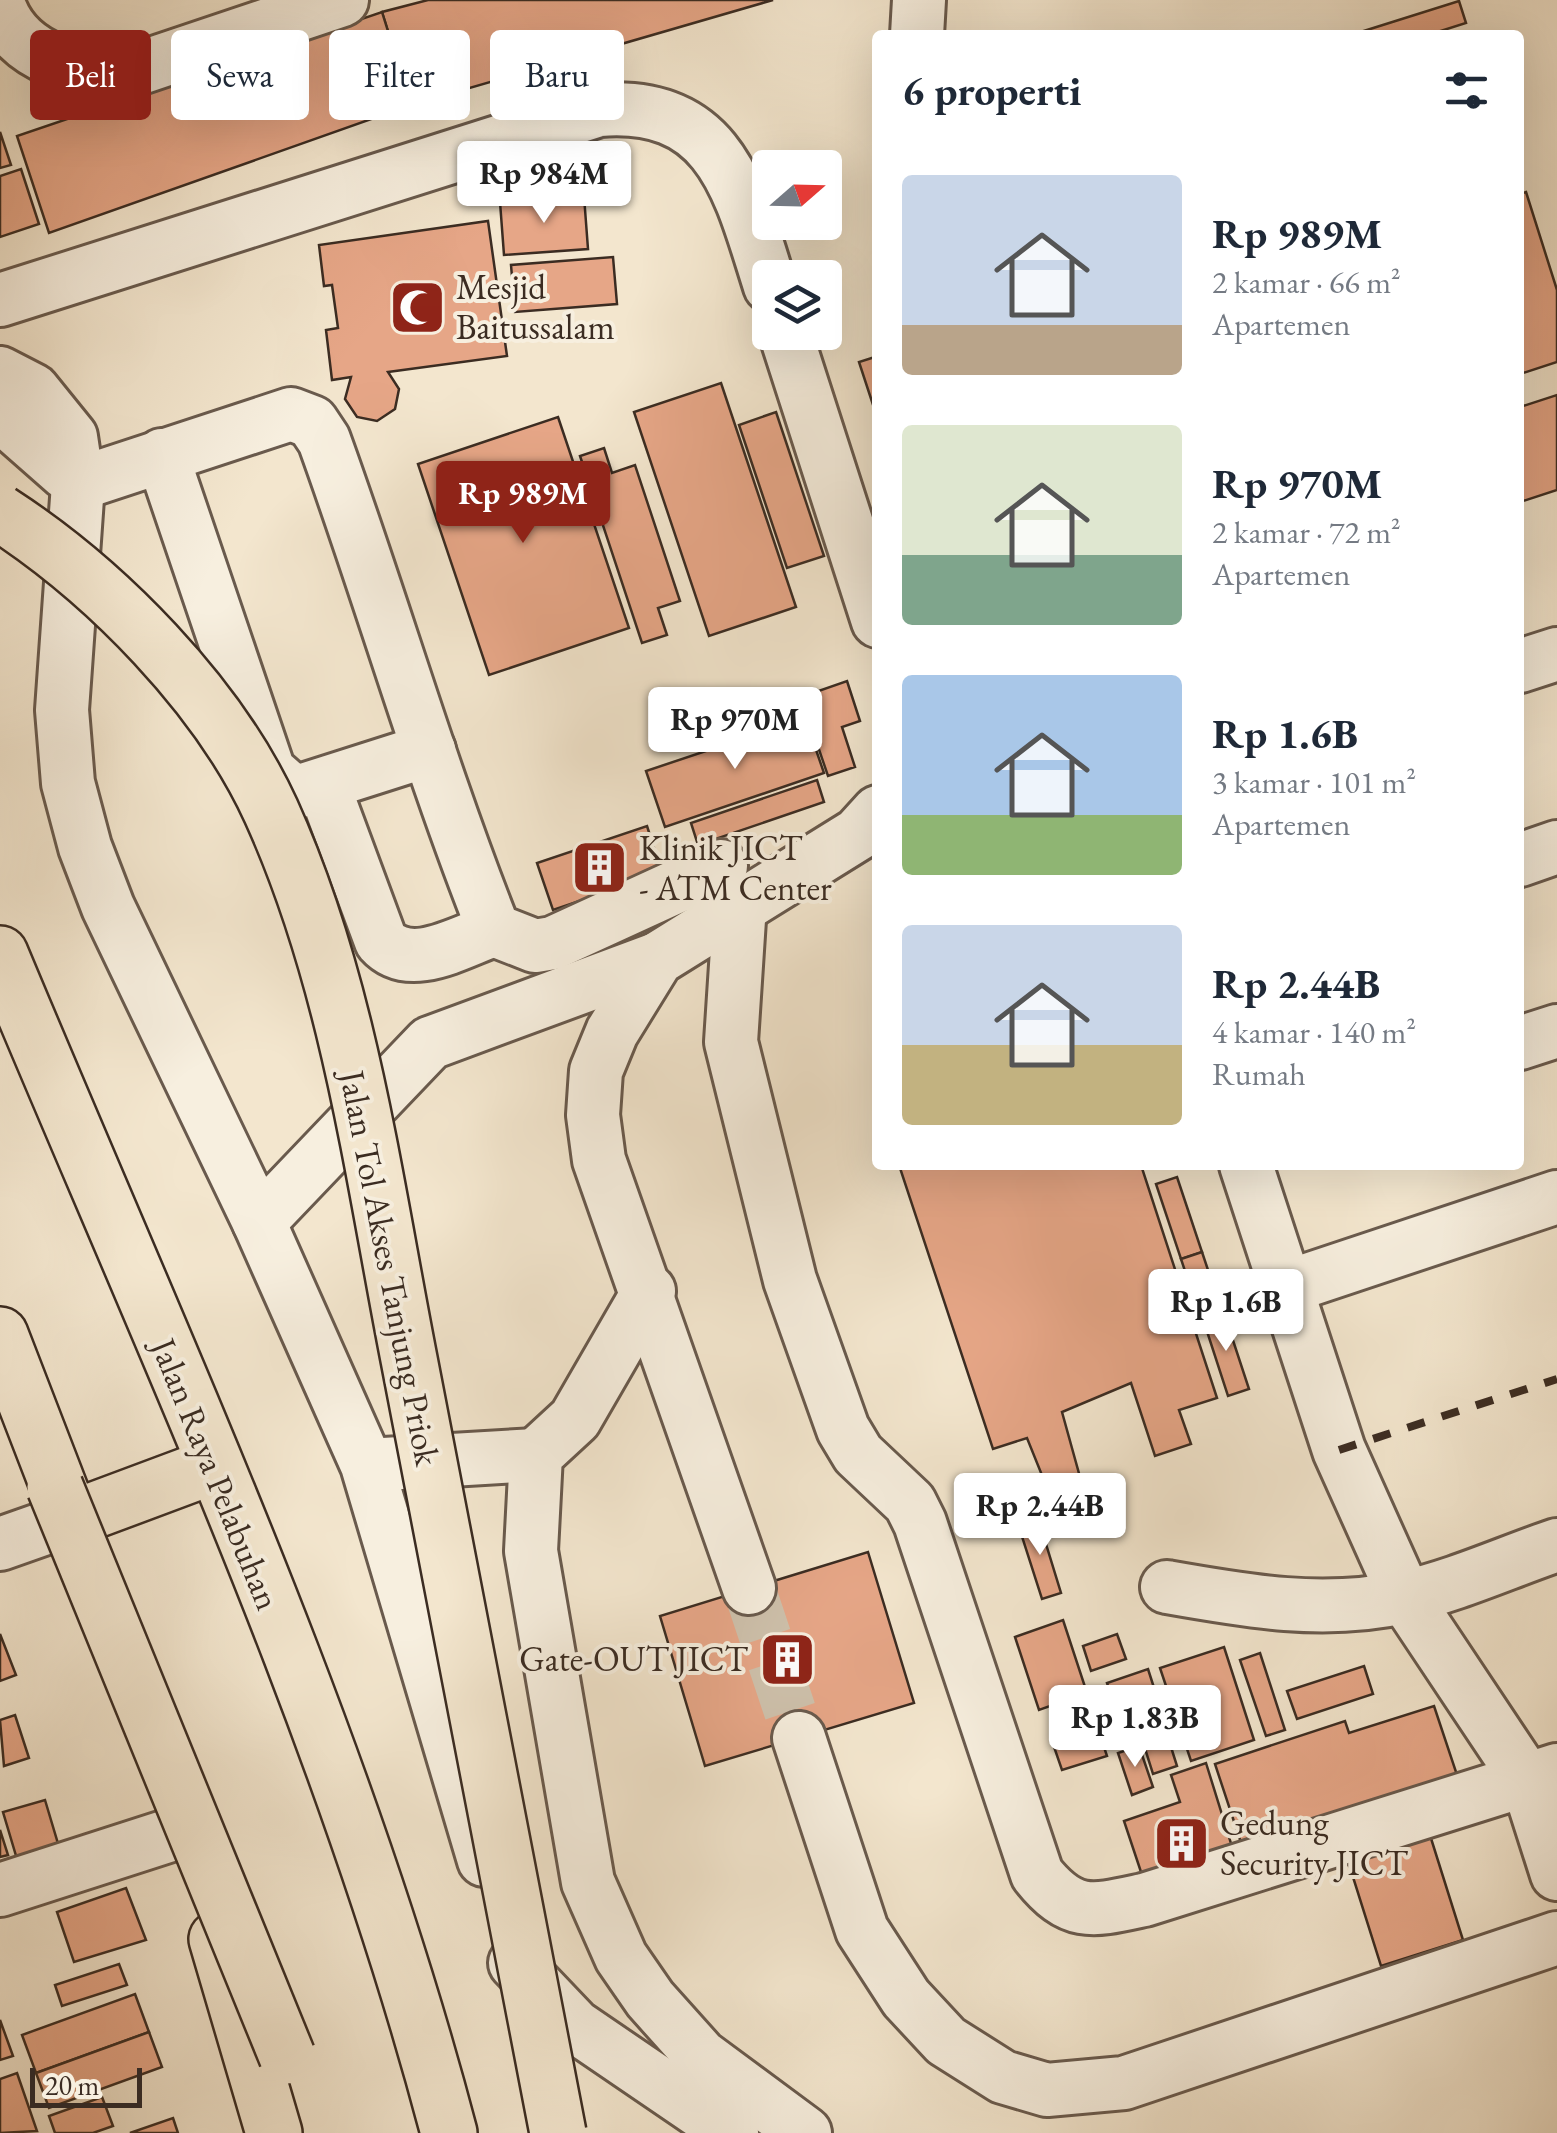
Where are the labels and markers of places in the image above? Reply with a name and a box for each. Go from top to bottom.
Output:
pin: Rp 984M [452,141,636,226]
place label: Mesjid Baitussalam [456,264,615,349]
mosque icon: Mesjid Baitussalam [387,277,447,337]
pin: Rp 989M [431,461,615,546]
pin: Rp 970M [643,687,827,772]
place label: Klinik JICT - ATM Center [639,825,832,910]
building icon: Klinik JICT - ATM Center [570,838,630,898]
pin: Rp 1.6B [1134,1269,1318,1354]
pin: Rp 2.44B [937,1473,1143,1558]
building icon: Gate-OUT JICT [757,1629,817,1689]
place label: Gate-OUT JICT [519,1636,749,1681]
pin: Rp 1.83B [1032,1685,1238,1770]
place label: Gedung Security JICT [1220,1800,1409,1885]
building icon: Gedung Security JICT [1151,1813,1211,1873]

